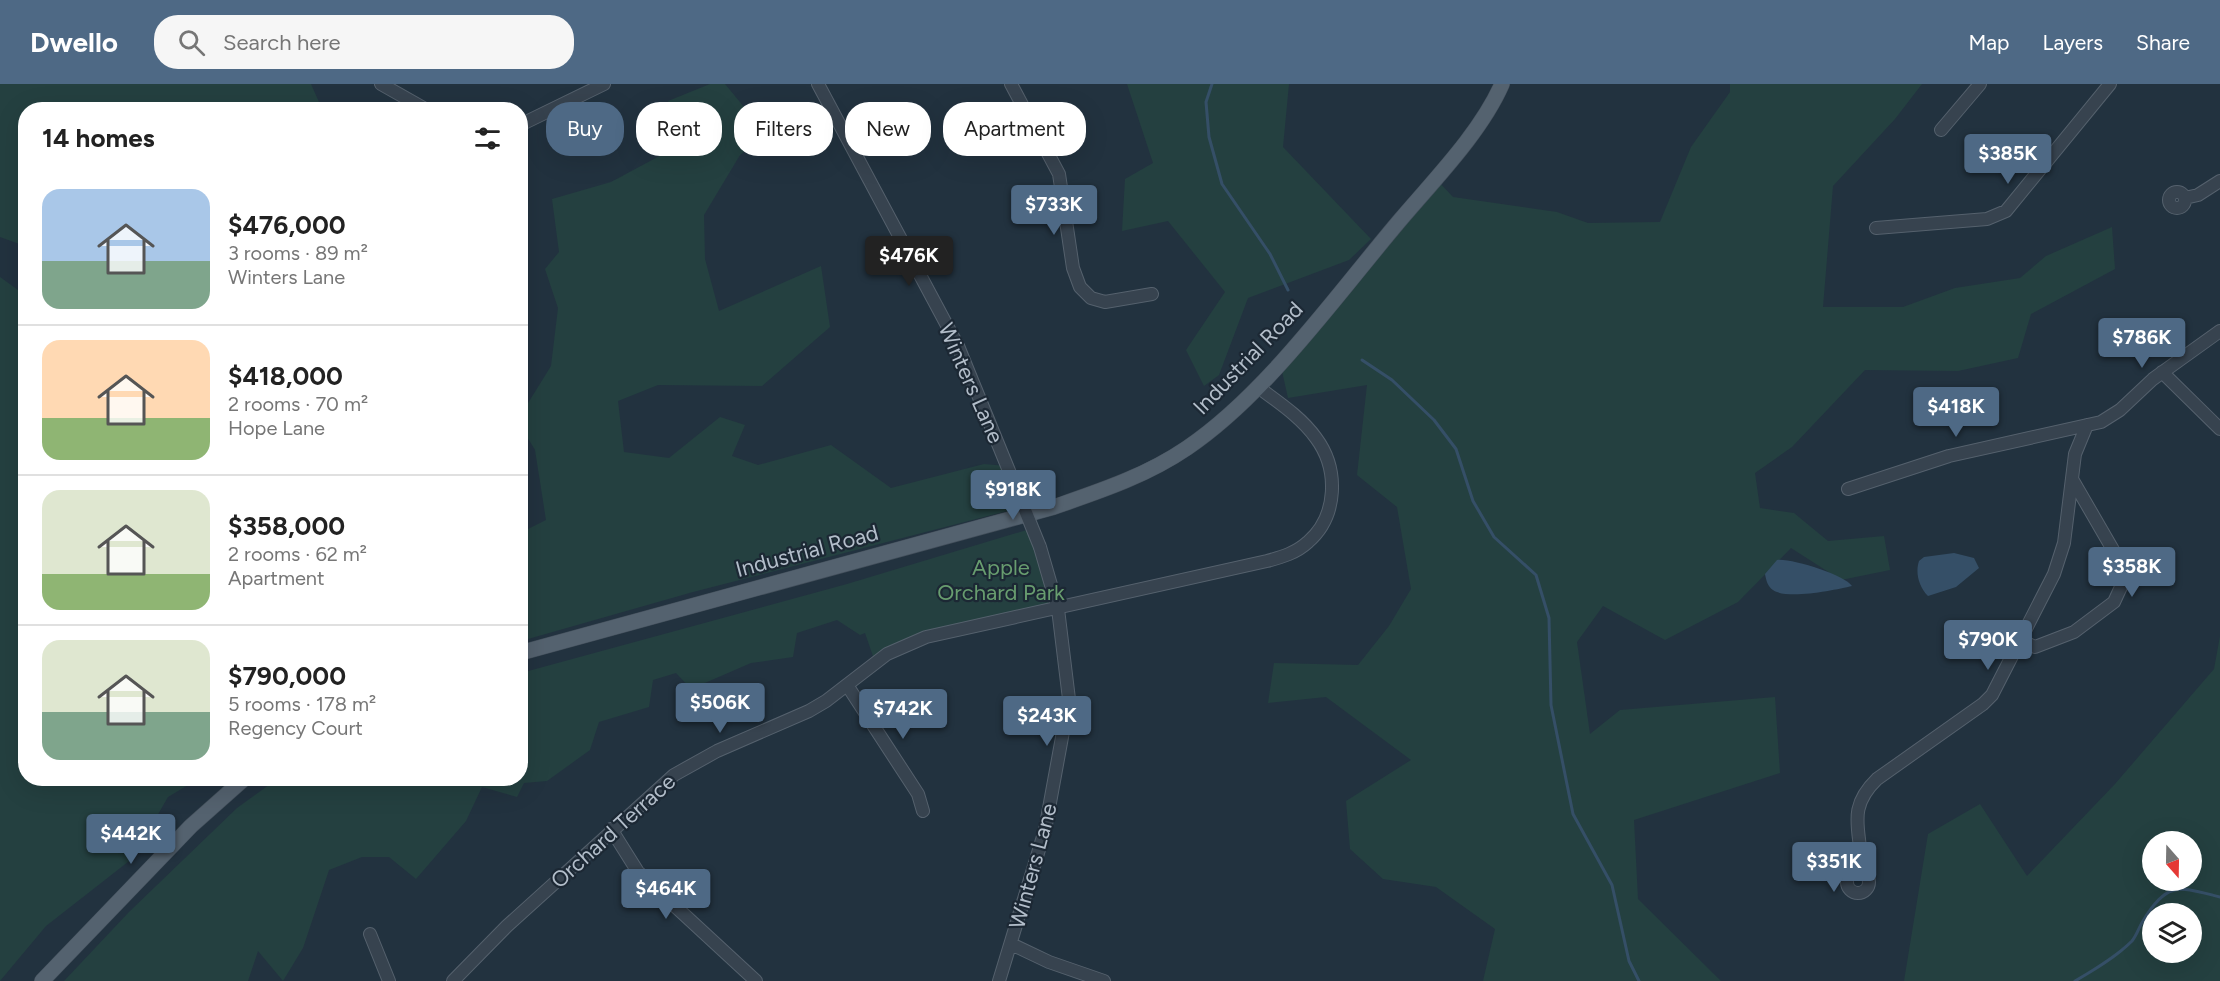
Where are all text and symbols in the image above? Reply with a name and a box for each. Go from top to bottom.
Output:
search box [154,15,574,69]
text: Dwello [30,25,118,59]
icon: search [175,26,208,59]
text: Search here [223,29,341,56]
text: Map [1969,30,2009,55]
text: Layers [2042,30,2103,55]
text: Share [2136,30,2190,55]
chip: Buy [546,102,624,156]
chip: Rent [636,102,722,156]
chip: Filters [734,102,833,156]
chip: New [845,102,931,156]
chip: Apartment [943,102,1086,156]
text: 14 homes [42,122,155,154]
icon: filters [471,122,504,155]
pin: $385K [1966,134,2050,185]
text: $385K [1978,141,2038,165]
pin: $733K [1012,185,1096,236]
text: $733K [1025,192,1083,216]
text: $476,000 [228,209,346,241]
icon: home [90,213,162,285]
pin: $476K [867,236,951,287]
text: 3 rooms · 89 m² [228,241,368,265]
text: $476K [879,243,939,267]
text: Winters Lane [228,265,345,289]
street label: Industrial Road [1187,296,1309,420]
pin: $786K [2100,318,2184,369]
street label: Winters Lane [932,319,1010,447]
text: $786K [2112,325,2172,349]
text: $418,000 [228,360,343,392]
icon: home [90,364,162,436]
pin: $418K [1914,387,1998,438]
text: 2 rooms · 70 m² [228,392,368,416]
text: $418K [1927,394,1985,418]
text: Hope Lane [228,416,325,440]
pin: $918K [971,470,1055,521]
text: $918K [985,477,1041,501]
text: $358,000 [228,510,345,542]
icon: home [90,514,162,586]
street label: Industrial Road [733,519,881,583]
text: 2 rooms · 62 m² [228,542,367,566]
pin: $358K [2090,547,2174,598]
park label: Apple Orchard Park [937,554,1065,606]
text: $358K [2102,554,2162,578]
text: Apartment [228,566,325,590]
pin: $790K [1946,620,2030,671]
text: $790K [1958,627,2018,651]
text: $790,000 [228,660,346,692]
icon: home [90,664,162,736]
pin: $506K [678,683,762,734]
pin: $742K [861,689,945,740]
text: $506K [690,690,750,714]
text: 5 rooms · 178 m² [228,692,376,716]
text: $742K [873,696,933,720]
pin: $243K [1005,696,1089,747]
text: $243K [1017,703,1077,727]
text: Regency Court [228,716,363,740]
street label: Orchard Terrace [545,768,681,894]
street label: Winters Lane [1003,800,1063,932]
pin: $442K [89,814,173,865]
text: $442K [100,821,162,845]
north arrow [2142,831,2202,891]
map controls [2142,831,2202,963]
pin: $351K [1792,842,1876,893]
text: $351K [1806,849,1862,873]
pin: $464K [624,869,708,920]
text: $464K [635,876,697,900]
button: layers [2142,903,2202,963]

